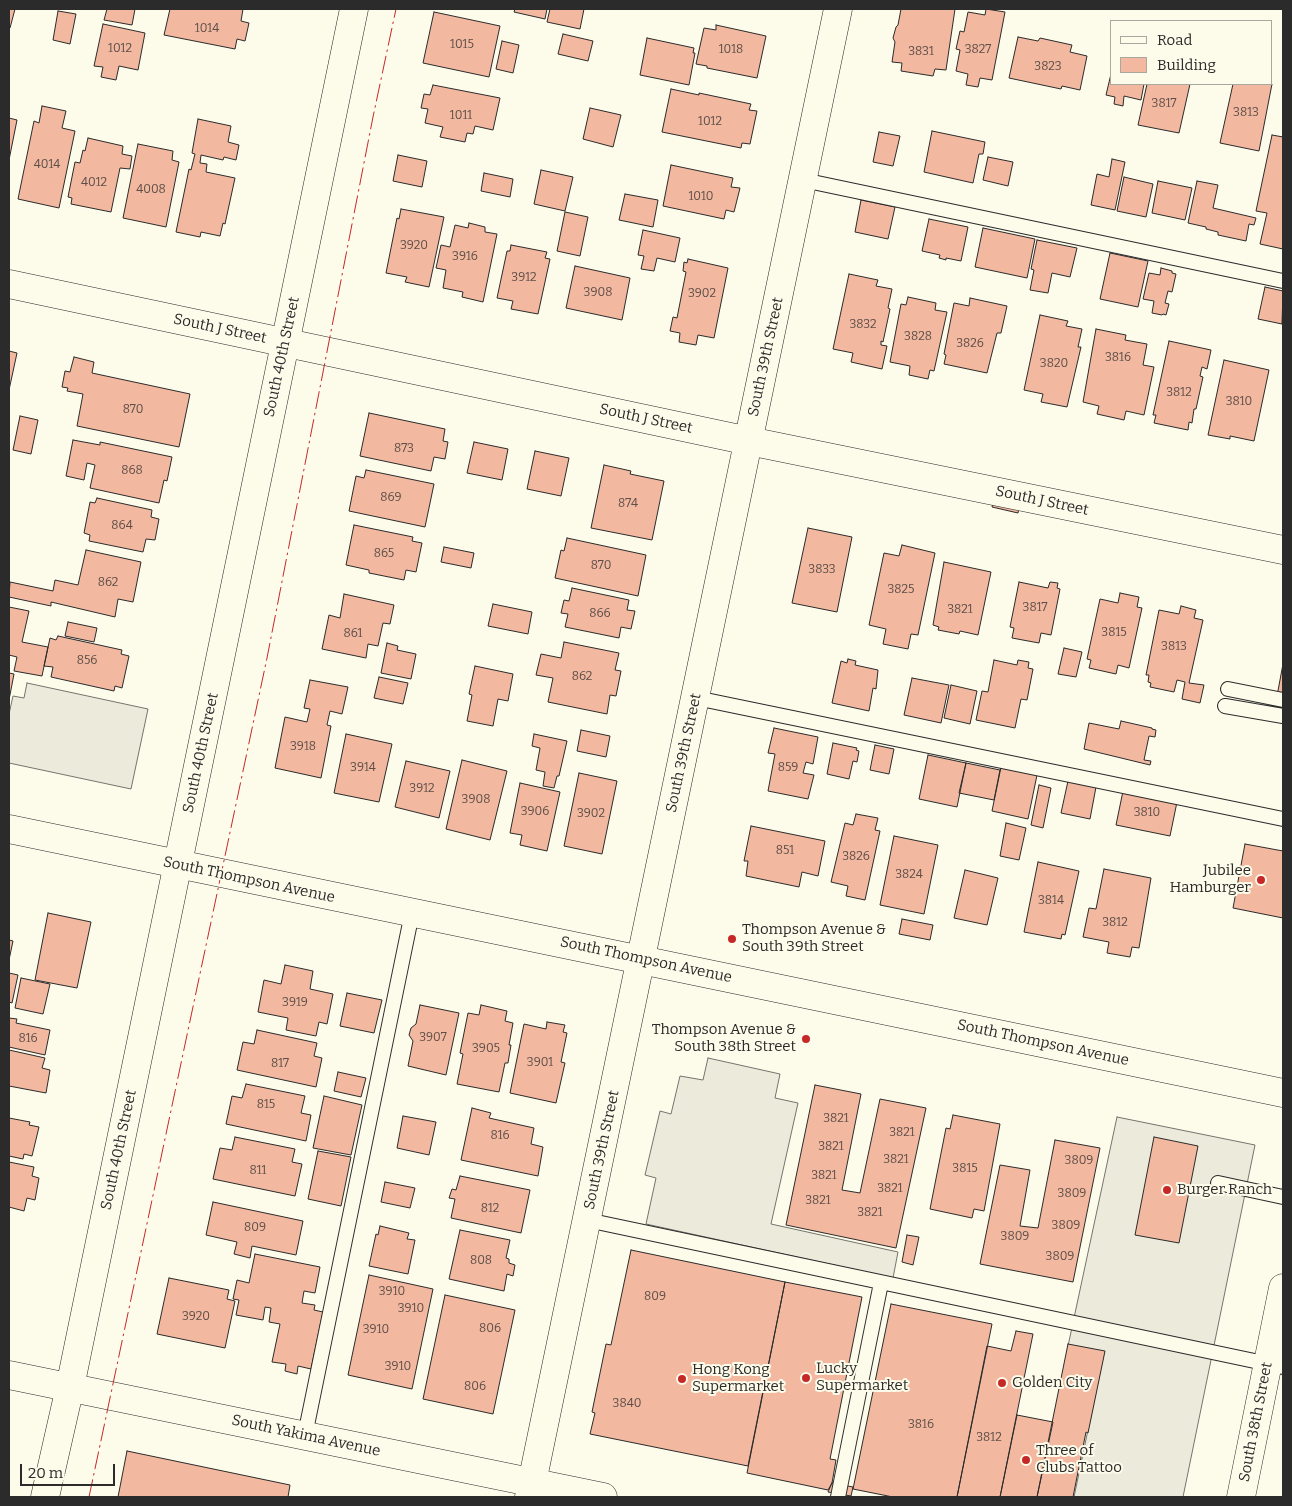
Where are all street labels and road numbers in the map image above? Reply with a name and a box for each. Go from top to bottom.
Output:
street label: South 40th Street [260,295,304,419]
street label: South 39th Street [745,296,787,418]
street label: South J Street [172,310,268,348]
street label: South J Street [598,400,694,438]
street label: South J Street [994,482,1090,520]
street label: South 40th Street [179,691,223,815]
street label: South 39th Street [663,692,705,814]
street label: South Thompson Avenue [161,853,337,907]
street label: South Thompson Avenue [558,933,734,987]
street label: South Thompson Avenue [955,1016,1131,1070]
street label: South 40th Street [97,1088,141,1212]
street label: South 39th Street [581,1089,623,1211]
street label: South 38th Street [1236,1361,1276,1483]
street label: South Yakima Avenue [230,1411,382,1461]

